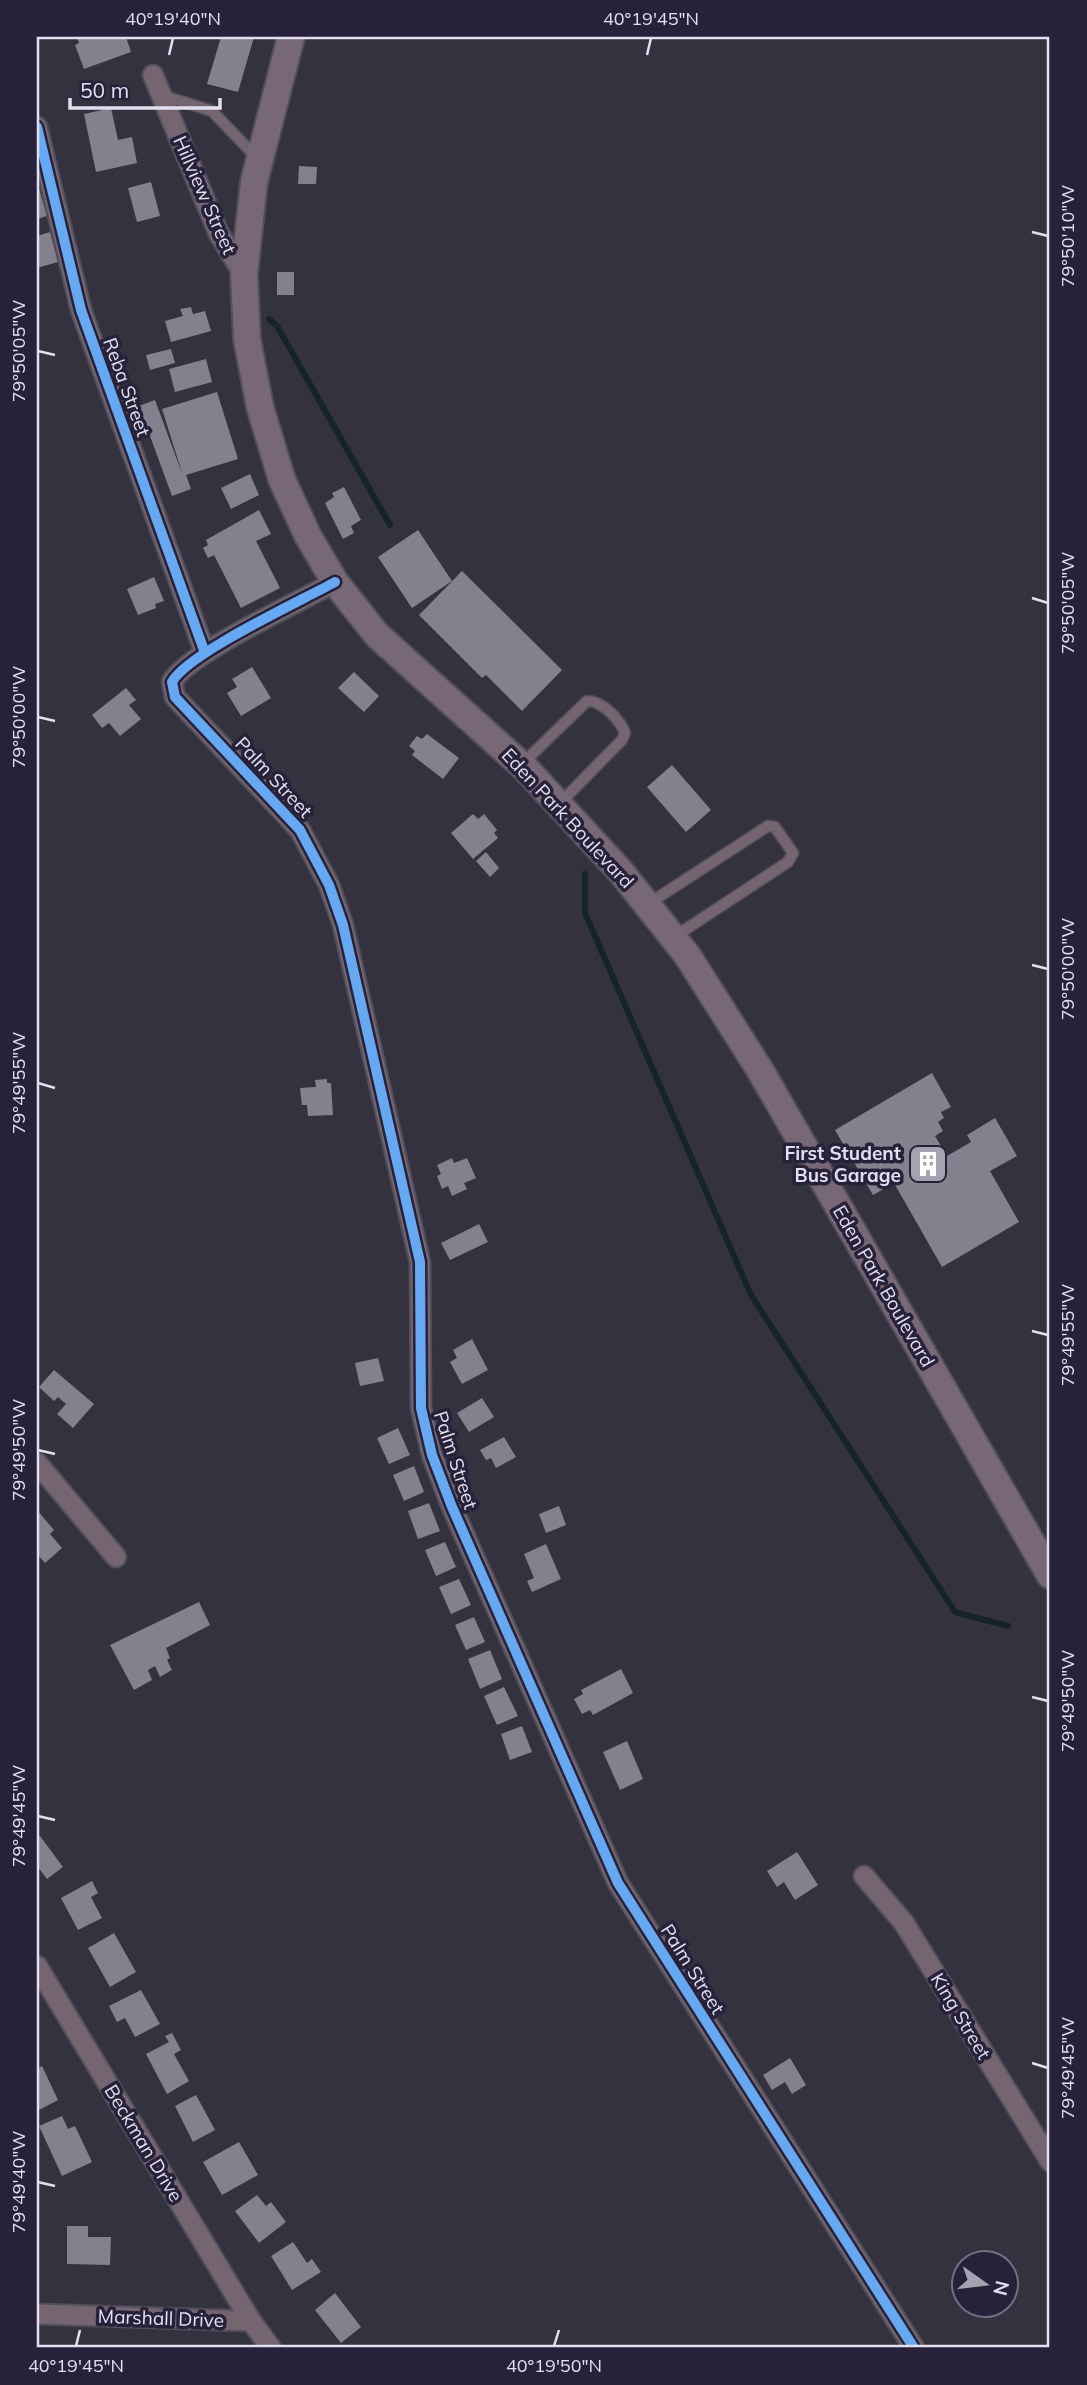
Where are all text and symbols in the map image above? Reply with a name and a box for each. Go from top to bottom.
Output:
text: 40°19'40"N [125,7,221,30]
text: 40°19'45"N [603,7,699,30]
scale bar [70,66,220,110]
text: 50 m [80,77,129,103]
street label: Hillview Street [168,132,242,258]
text: 79°50'10"W [1056,185,1079,287]
text: 79°50'05"W [7,300,30,402]
street label: Reba Street [98,334,156,440]
text: 79°50'05"W [1056,552,1079,654]
text: 79°50'00"W [7,666,30,768]
street label: Palm Street [230,732,318,823]
street label: Eden Park Boulevard [497,743,639,893]
text: 79°50'00"W [1056,918,1079,1020]
text: 79°49'55"W [7,1032,30,1134]
place label: First Student Bus Garage [784,1141,901,1187]
building icon: First Student Bus Garage [907,1143,949,1185]
street label: Eden Park Boulevard [828,1201,940,1371]
text: 79°49'55"W [1056,1284,1079,1386]
text: 79°49'50"W [7,1399,30,1501]
street label: Palm Street [429,1408,483,1513]
text: 79°49'50"W [1056,1650,1079,1752]
text: 79°49'45"W [7,1765,30,1867]
street label: Palm Street [656,1919,730,2019]
street label: King Street [926,1968,996,2064]
text: 79°49'45"W [1056,2017,1079,2119]
street label: Beckman Drive [100,2080,188,2206]
text: 79°49'40"W [7,2131,30,2233]
north arrow [950,2248,1020,2318]
text: N [988,2278,1015,2298]
street label: Marshall Drive [97,2304,225,2332]
text: 40°19'45"N [28,2354,124,2377]
text: 40°19'50"N [506,2354,602,2377]

